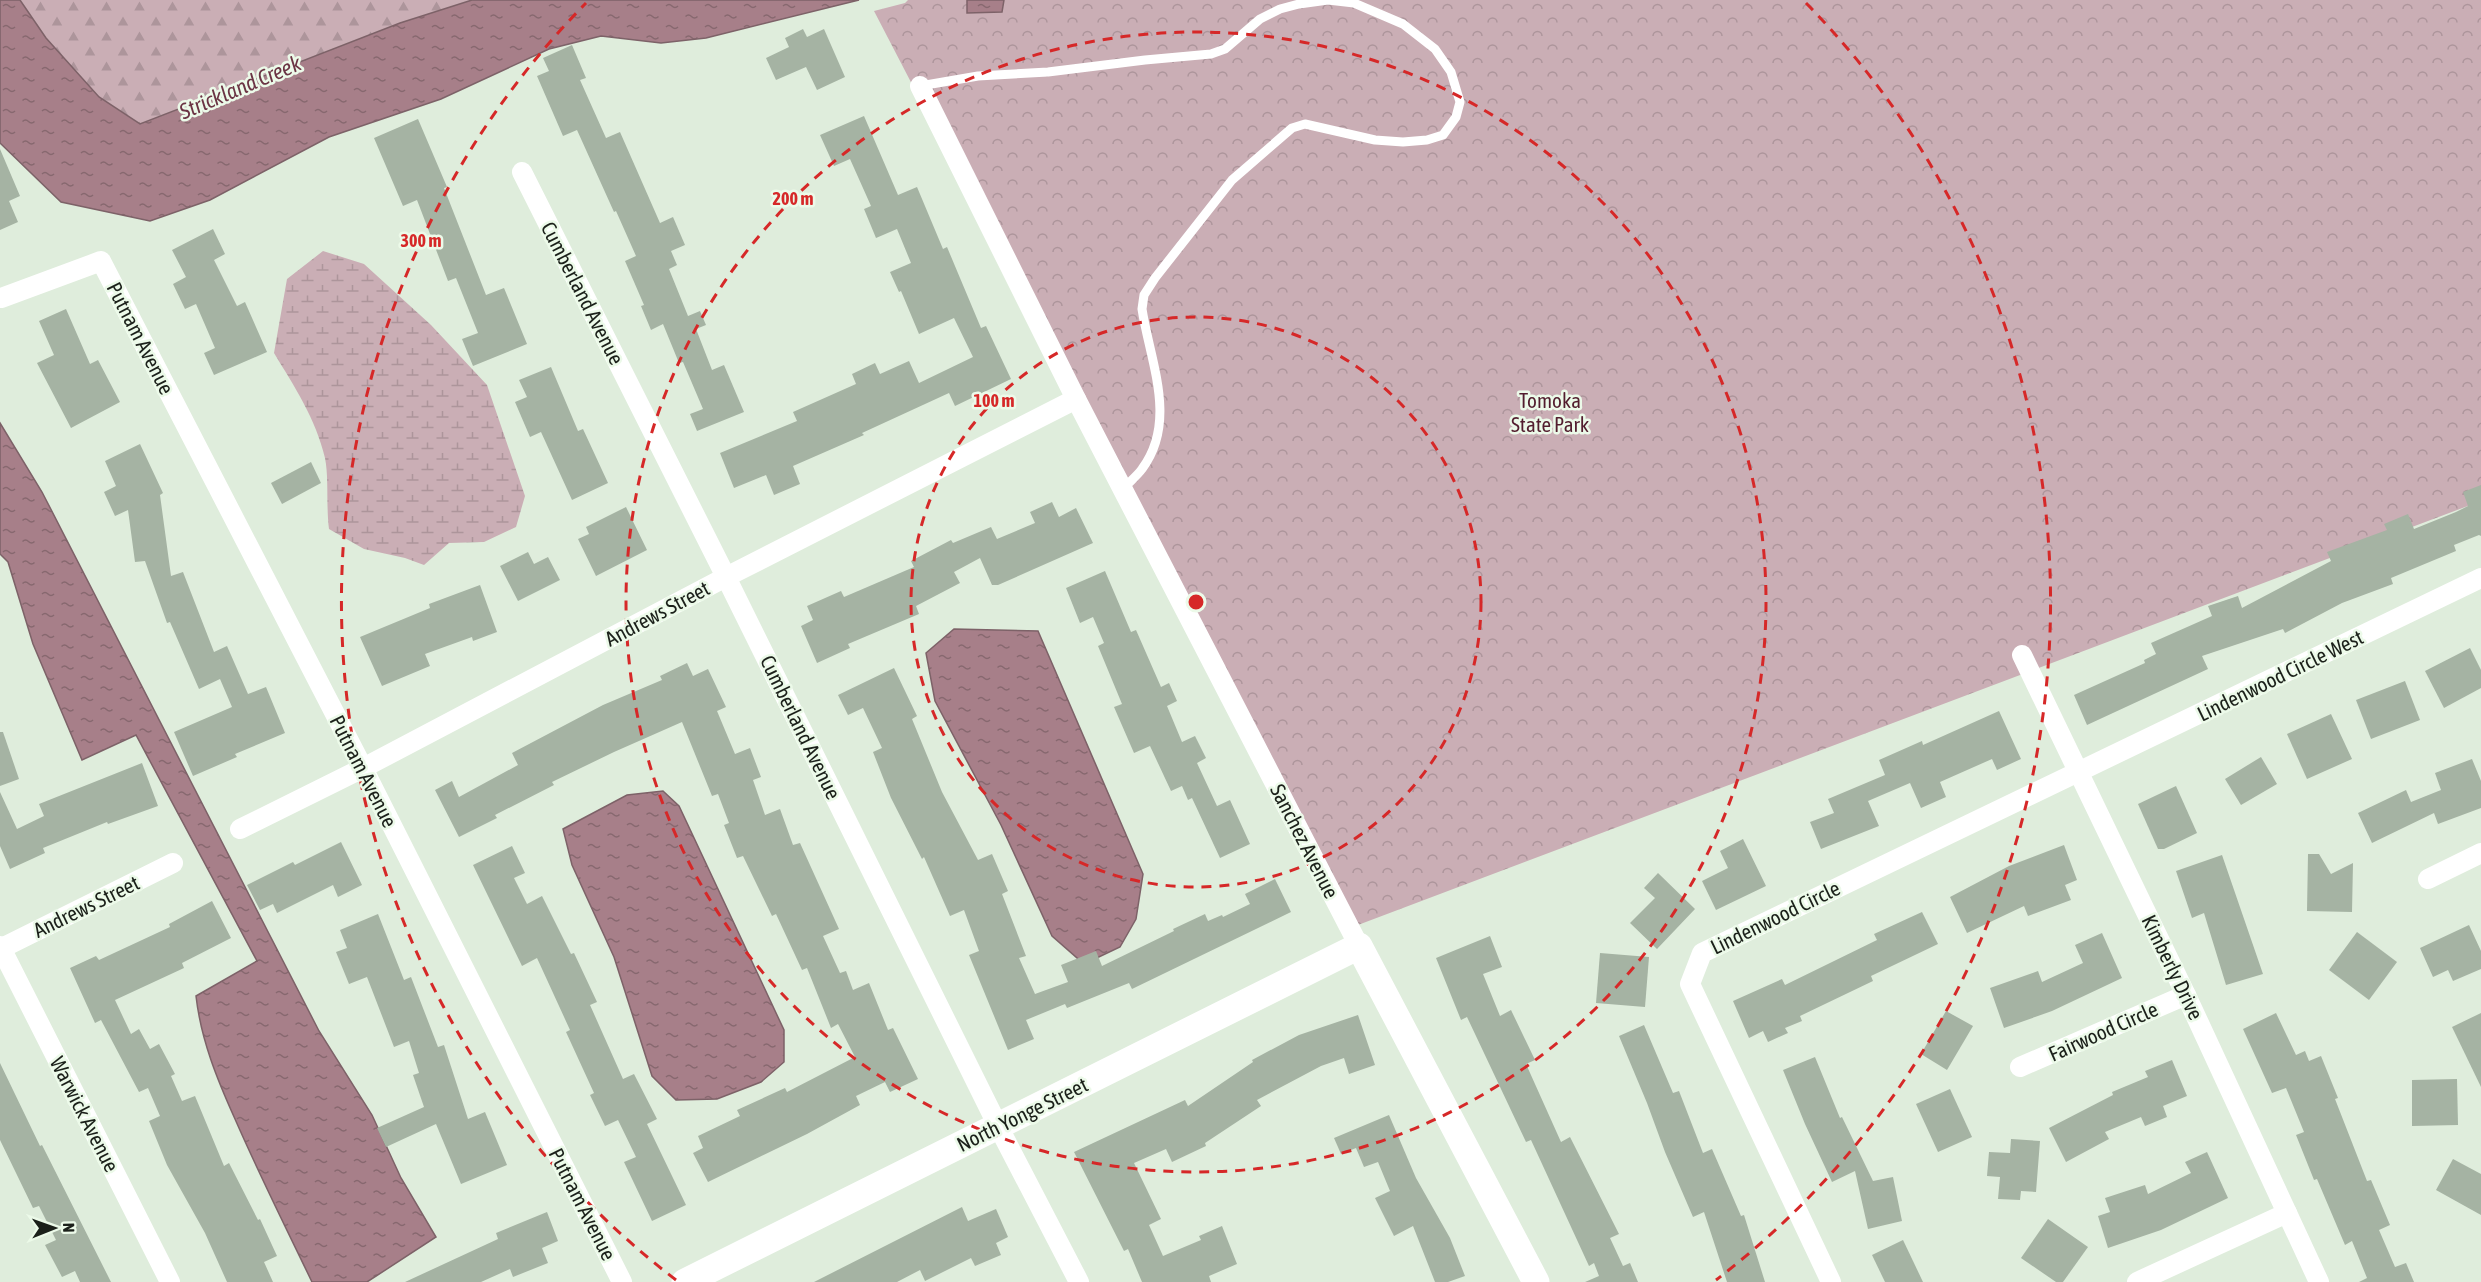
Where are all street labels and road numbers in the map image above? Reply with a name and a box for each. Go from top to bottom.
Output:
street label: Cumberland Avenue [537,218,629,368]
street label: Putnam Avenue [102,278,180,398]
street label: Andrews Street [601,575,713,651]
street label: Lindenwood Circle West [2193,624,2367,726]
street label: Cumberland Avenue [756,651,846,803]
street label: Putnam Avenue [325,711,403,831]
street label: Sanchez Avenue [1266,780,1344,902]
street label: Andrews Street [29,870,143,942]
street label: Lindenwood Circle [1706,875,1844,959]
street label: Kimberly Drive [2137,911,2209,1023]
street label: Fairwood Circle [2045,996,2161,1066]
street label: Warwick Avenue [46,1052,124,1176]
street label: North Yonge Street [953,1072,1091,1156]
street label: Putnam Avenue [544,1144,622,1264]

